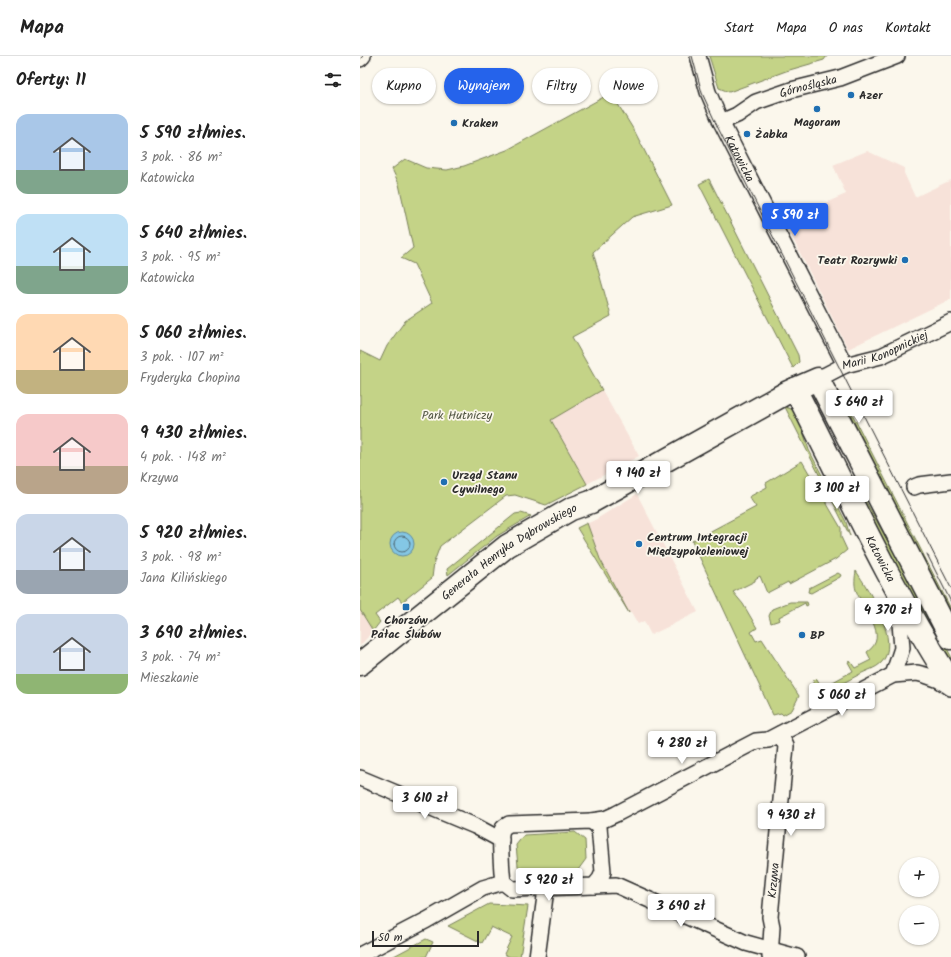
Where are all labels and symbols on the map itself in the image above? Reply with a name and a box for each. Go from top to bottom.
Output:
street label: Górnośląska [777,70,839,103]
place label: Azer [859,86,883,105]
marker: Azer [846,90,856,100]
marker: Magoram [812,104,822,114]
place label: Magoram [794,113,841,132]
place label: Kraken [462,114,498,133]
marker: Kraken [449,118,459,128]
place label: Żabka [755,125,788,144]
marker: Żabka [742,129,752,139]
street label: Katowicka [719,132,759,186]
pin: 5 590 zł [754,203,836,237]
place label: Teatr Rozrywki [818,251,898,270]
marker: Teatr Rozrywki [900,255,910,265]
street label: Marii Konopnickiej [840,325,932,375]
pin: 5 640 zł [818,390,900,424]
park label: Park Hutniczy [422,406,493,425]
pin: 9 140 zł [597,461,679,495]
place label: Urząd Stanu Cywilnego [452,466,517,499]
pin: 3 100 zł [796,476,878,510]
marker: Urząd Stanu Cywilnego [439,477,449,487]
street label: Generała Henryka Dąbrowskiego [437,499,580,605]
place label: Centrum Integracji Międzypokoleniowej [647,528,749,561]
street label: Katowicka [860,532,900,586]
marker: Centrum Integracji Międzypokoleniowej [634,539,644,549]
pin: 4 370 zł [847,598,929,632]
marker: Chorzów Pałac Ślubów [401,602,411,612]
place label: Chorzów Pałac Ślubów [371,611,442,644]
place label: BP [810,626,824,645]
marker: BP [797,630,807,640]
pin: 5 060 zł [801,683,883,717]
pin: 4 280 zł [641,731,723,765]
pin: 3 610 zł [384,786,466,820]
pin: 9 430 zł [750,803,832,837]
street label: Krzywa [763,861,785,899]
pin: 5 920 zł [508,868,590,902]
pin: 3 690 zł [640,894,722,928]
scale bar [372,929,479,948]

